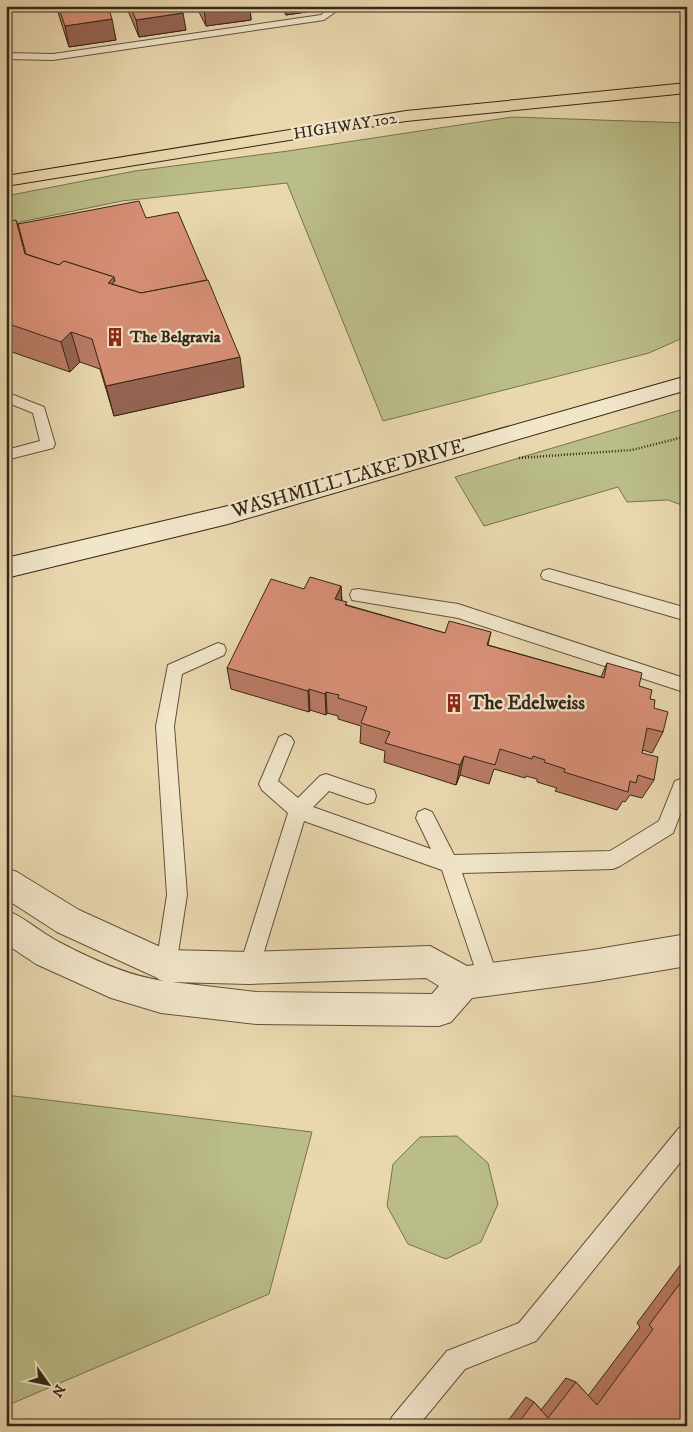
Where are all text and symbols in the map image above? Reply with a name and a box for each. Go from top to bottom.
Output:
street label: HIGHWAY 102 [292,108,398,144]
building icon: The Belgravia [104,326,126,348]
place label: The Belgravia [129,327,222,347]
street label: WASHMILL LAKE DRIVE [228,434,467,524]
place label: The Edelweiss [468,691,585,716]
building icon: The Edelweiss [443,692,465,714]
north arrow [22,1360,72,1410]
text: N [47,1381,69,1401]

